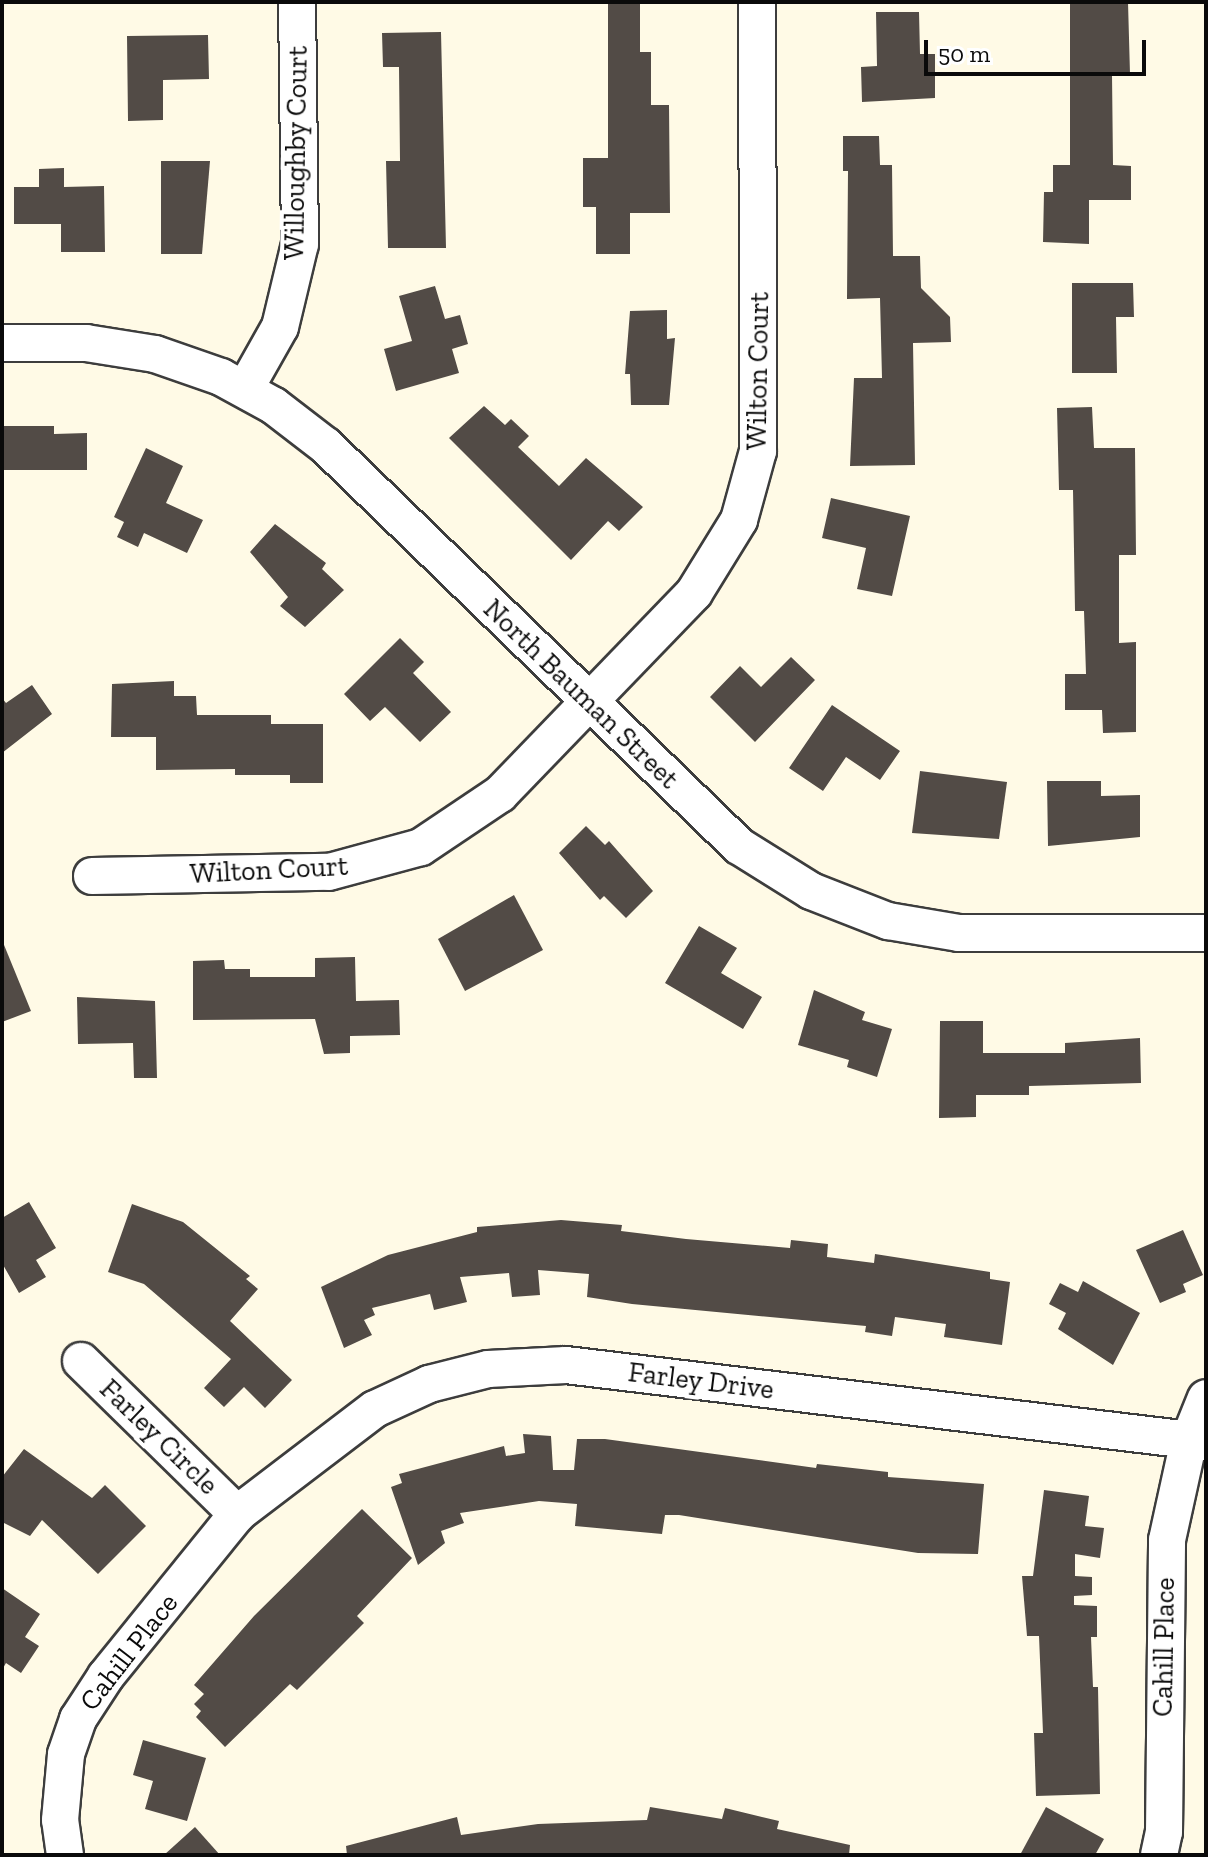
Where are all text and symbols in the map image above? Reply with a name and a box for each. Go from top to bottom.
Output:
scale bar [928,24,1150,74]
text: 50 m [938,39,990,68]
street label: Willoughby Court [277,45,315,261]
street label: Wilton Court [740,292,776,450]
street label: North Bauman Street [476,592,686,796]
street label: Wilton Court [189,849,349,891]
street label: Farley Drive [626,1355,776,1407]
street label: Farley Circle [93,1372,225,1502]
street label: Cahill Place [1146,1577,1182,1717]
street label: Cahill Place [73,1587,185,1717]

